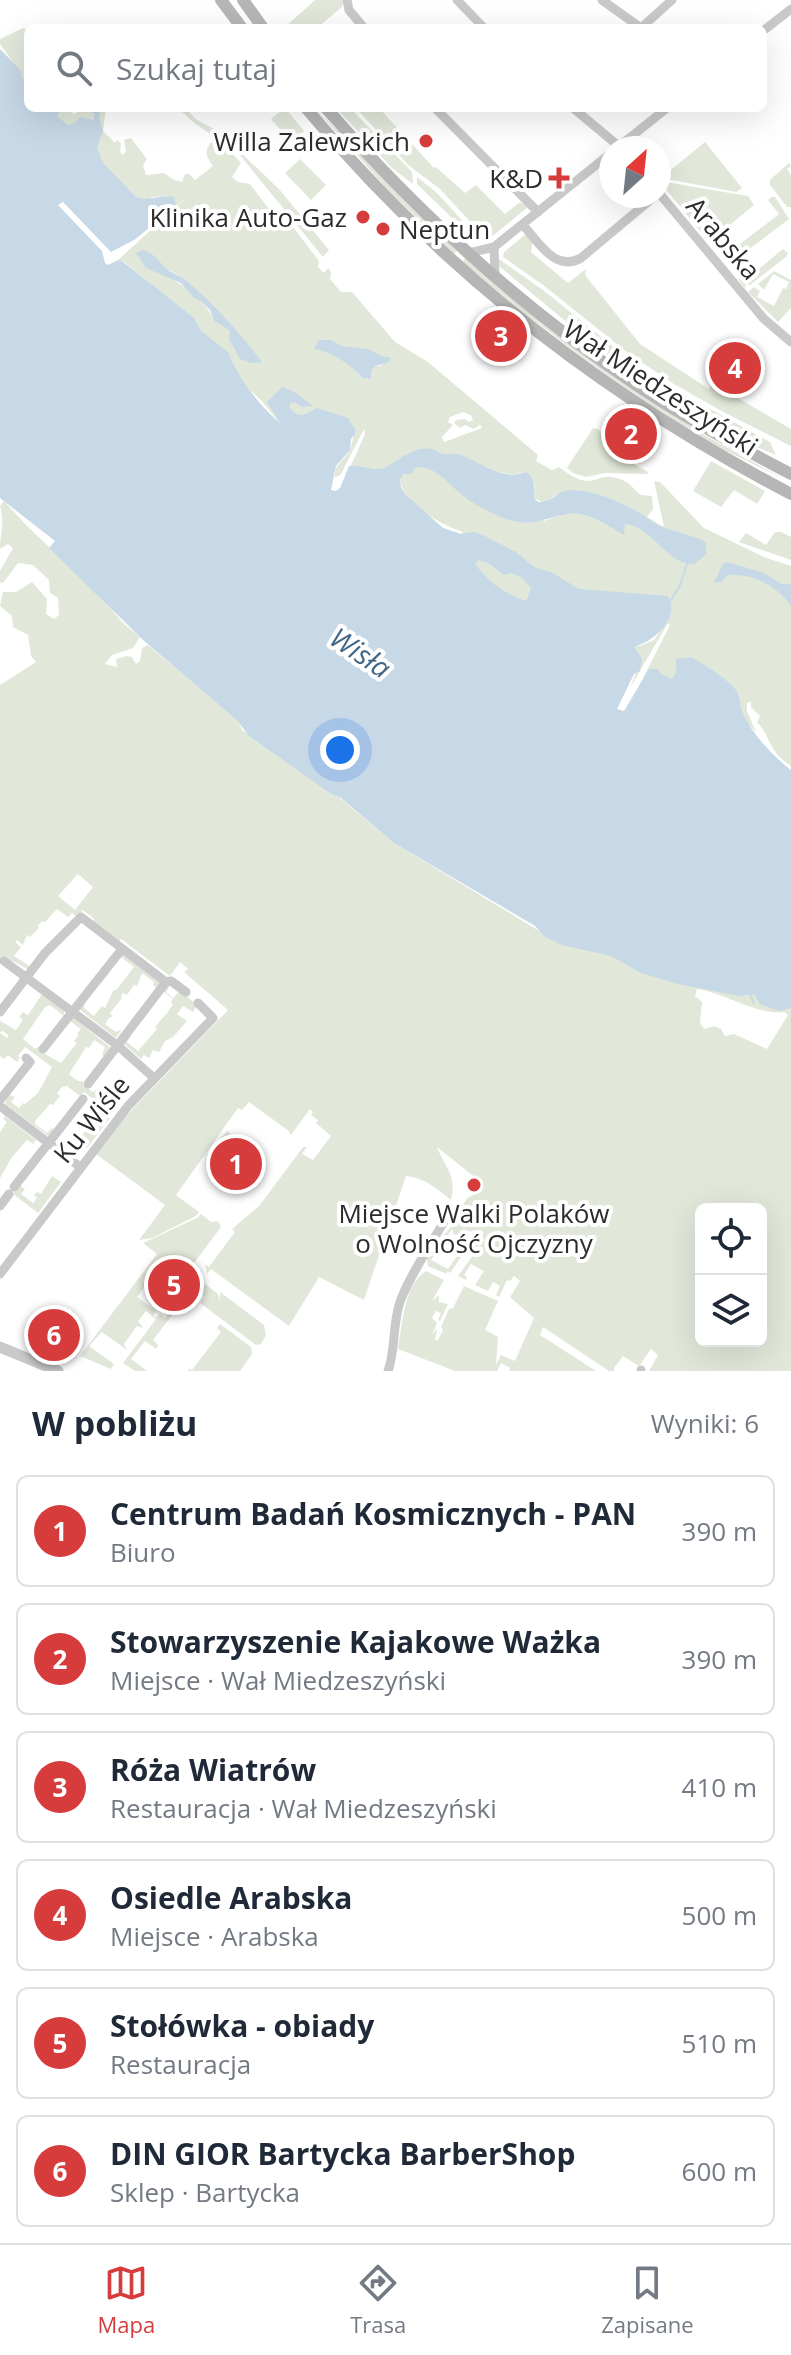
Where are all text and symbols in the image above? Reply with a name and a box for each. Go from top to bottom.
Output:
search box [24,24,767,112]
icon: search [52,46,96,90]
text: Szukaj tutaj [116,48,277,89]
place label: Willa Zalewskich [213,123,410,159]
marker: Willa Zalewskich [417,132,435,150]
north arrow [599,136,671,208]
place label: K&D [489,160,543,196]
marker: K&D [550,169,568,187]
street label: Arabska [679,189,769,287]
place label: Klinika Auto-Gaz [149,199,347,235]
marker: Klinika Auto-Gaz [354,208,372,226]
place label: Neptun [399,211,490,247]
marker: Neptun [374,220,392,238]
pin: 3 [475,306,527,366]
street label: Wał Miedzeszyński [557,311,765,463]
pin: 4 [709,338,761,398]
pin: 2 [605,404,657,464]
water label: Wisła [323,618,399,686]
your location [320,730,360,770]
street label: Ku Wiśle [45,1068,137,1170]
pin: 1 [210,1134,262,1194]
marker: Miejsce Walki Polaków o Wolność Ojczyzny [465,1176,483,1194]
place label: Miejsce Walki Polaków o Wolność Ojczyzny [338,1195,610,1261]
map controls [695,1203,767,1347]
button: locate [695,1203,767,1275]
pin: 5 [148,1255,200,1315]
button: layers [695,1275,767,1347]
pin: 6 [28,1305,80,1365]
text: W pobliżu [32,1400,197,1446]
text: Wyniki: 6 [651,1405,759,1441]
text: Centrum Badań Kosmicznych - PAN [110,1493,636,1534]
text: 1 [53,1513,67,1549]
text: 390 m [682,1513,757,1549]
text: Biuro [110,1534,176,1570]
text: Stowarzyszenie Kajakowe Ważka [110,1621,601,1662]
text: 2 [53,1641,67,1677]
text: 390 m [682,1641,757,1677]
text: Miejsce · Wał Miedzeszyński [110,1662,446,1698]
text: Róża Wiatrów [110,1749,316,1790]
text: 3 [53,1769,67,1805]
text: 410 m [682,1769,757,1805]
text: Restauracja · Wał Miedzeszyński [110,1790,497,1826]
text: Osiedle Arabska [110,1877,352,1918]
text: 4 [53,1897,67,1933]
text: 500 m [682,1897,757,1933]
text: Miejsce · Arabska [110,1918,319,1954]
text: Stołówka - obiady [110,2005,374,2046]
text: 5 [53,2025,67,2061]
text: 510 m [682,2025,757,2061]
text: Restauracja [110,2046,251,2082]
text: DIN GIOR Bartycka BarberShop [110,2133,575,2174]
text: 6 [53,2153,67,2189]
text: 600 m [682,2153,757,2189]
text: Sklep · Bartycka [110,2174,300,2210]
tab: Mapa [97,2261,155,2339]
tab: Trasa [350,2261,406,2339]
tab: Zapisane [601,2261,694,2339]

